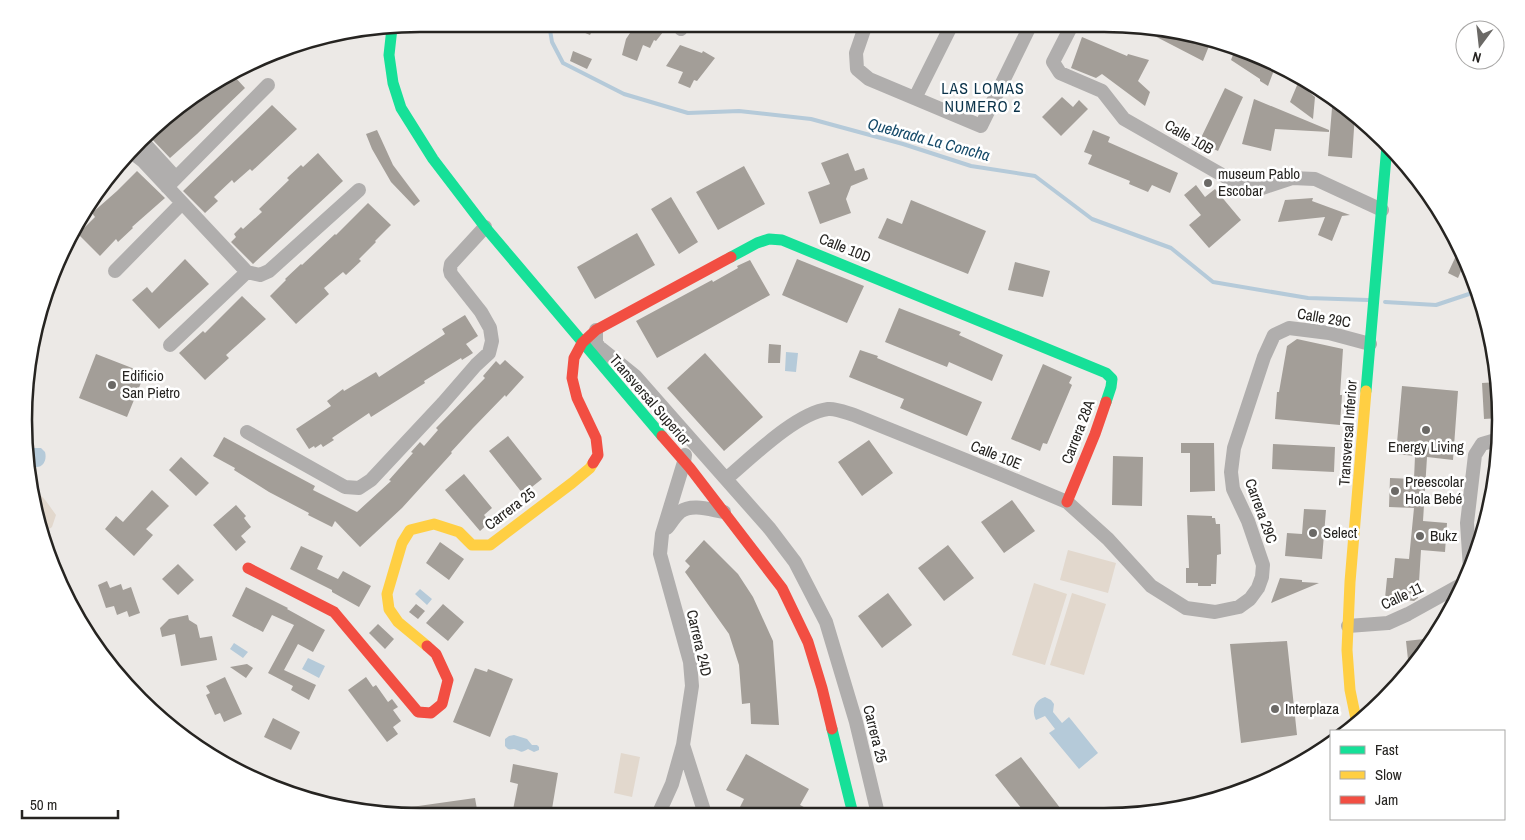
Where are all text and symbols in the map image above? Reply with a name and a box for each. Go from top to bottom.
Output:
north arrow [1455,20,1505,70]
text: N [1470,48,1483,67]
district label: LAS LOMAS NUMERO 2 [941,77,1025,117]
water label: Quebrada La Concha [866,112,992,166]
street label: Calle 10B [1161,114,1218,159]
place label: museum Pablo Escobar [1218,163,1300,201]
marker: museum Pablo Escobar [1202,177,1214,189]
street label: Calle 10D [816,228,874,267]
street label: Calle 29C [1296,302,1353,333]
street label: Transversal Superior [605,350,696,450]
place label: Edificio San Pietro [122,365,180,403]
marker: Edificio San Pietro [106,379,118,391]
street label: Transversal Inferior [1333,379,1362,487]
street label: Carrera 28A [1056,396,1100,467]
marker: Energy Living [1420,424,1432,436]
street label: Calle 10E [968,435,1025,474]
place label: Energy Living [1388,436,1464,457]
place label: Preescolar Hola Bebé [1405,471,1464,509]
street label: Carrera 29C [1240,475,1283,546]
street label: Carrera 25 [480,482,540,535]
marker: Preescolar Hola Bebé [1389,485,1401,497]
place label: Select [1323,522,1358,543]
place label: Bukz [1430,525,1457,546]
marker: Select [1307,527,1319,539]
marker: Bukz [1414,530,1426,542]
street label: Calle 11 [1377,577,1426,614]
street label: Carrera 24D [682,608,717,678]
place label: Interplaza [1285,698,1339,719]
street label: Carrera 25 [858,703,893,765]
marker: Interplaza [1269,703,1281,715]
legend [1330,730,1505,820]
text: Fast [1375,739,1399,760]
text: Slow [1375,764,1402,785]
scale bar [22,788,119,820]
text: Jam [1375,789,1398,810]
text: 50 m [30,794,57,815]

